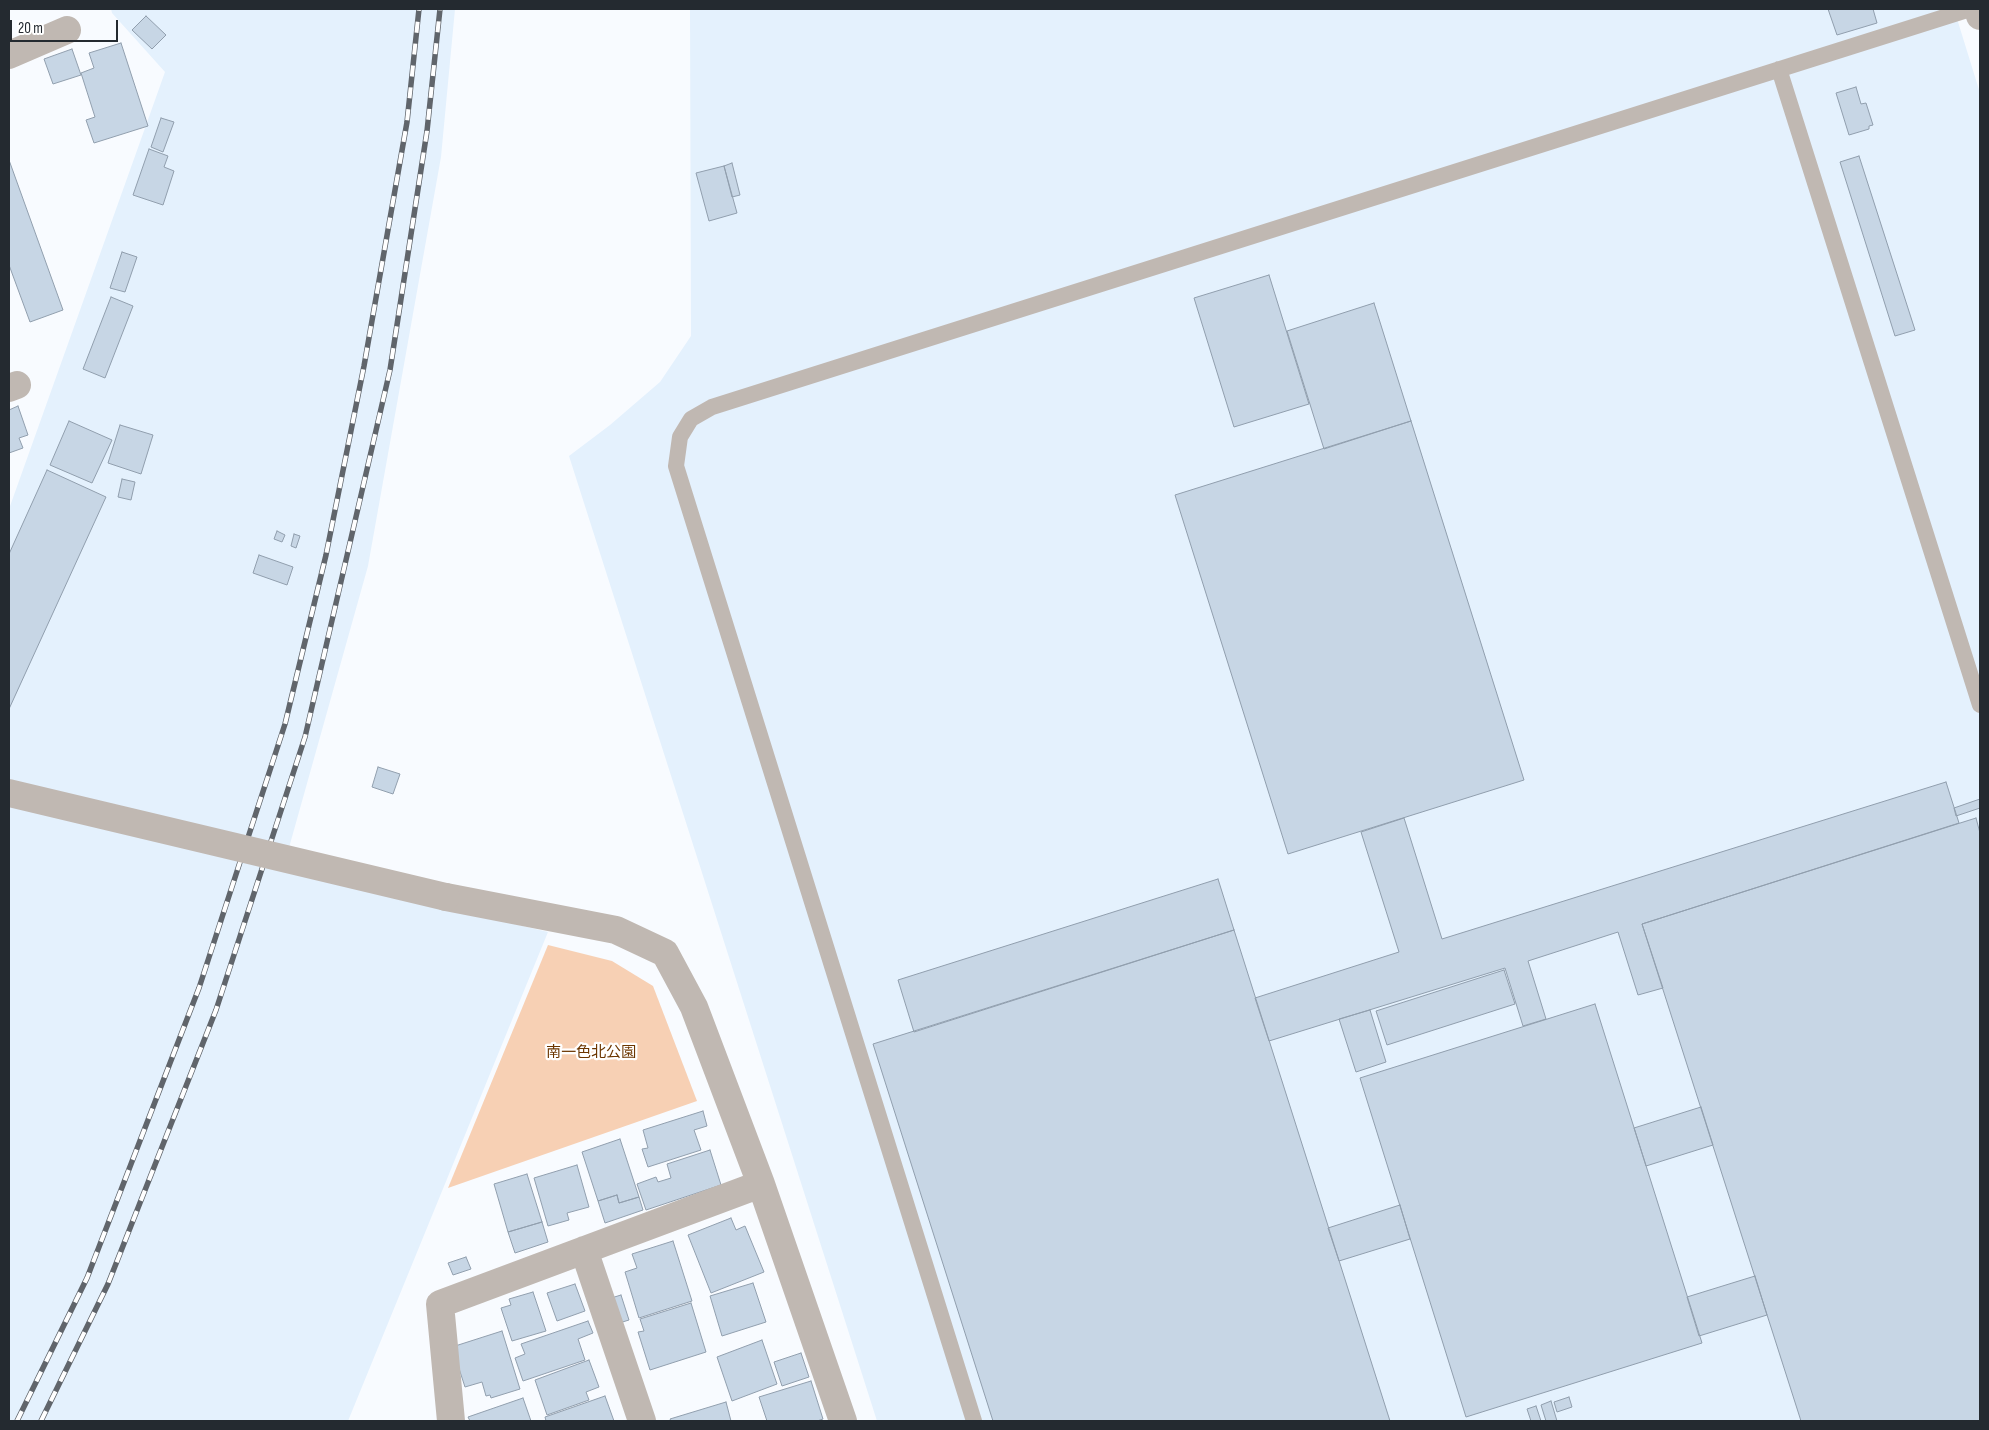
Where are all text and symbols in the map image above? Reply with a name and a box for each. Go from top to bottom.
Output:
scale bar [12,10,120,42]
text: 20 m [18,19,43,38]
park label: 南一色北公園 [546,1044,636,1062]

